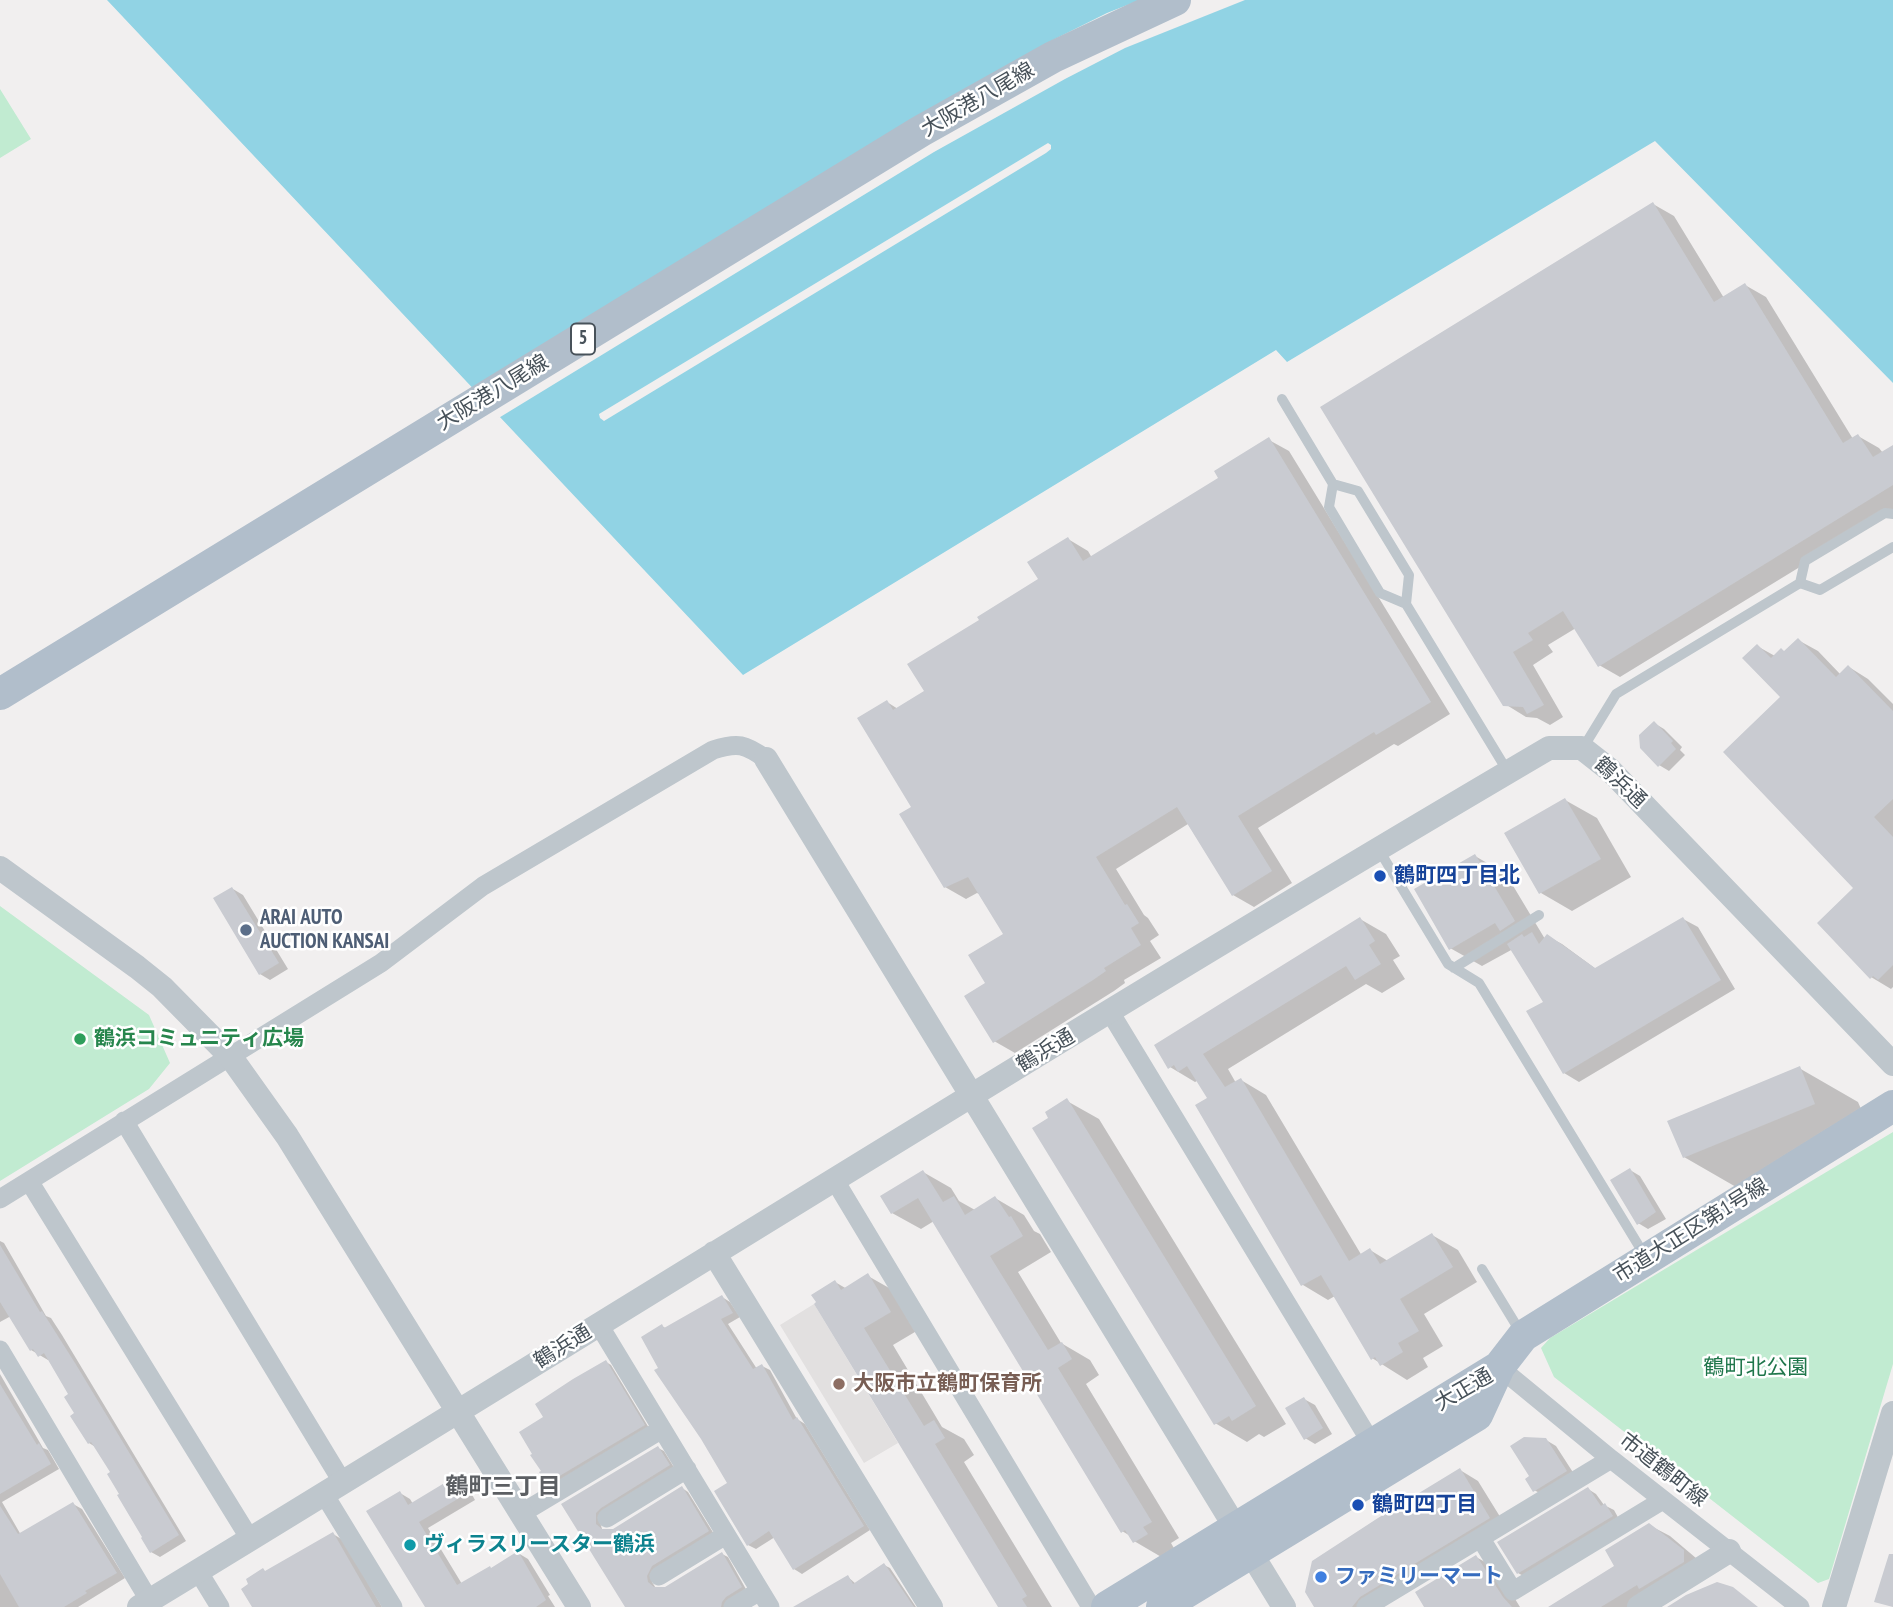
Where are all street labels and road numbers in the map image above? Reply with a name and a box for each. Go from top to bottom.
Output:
street label: 大阪港八尾線 [917,58,1039,142]
road number: 5 [571,324,595,354]
street label: 大阪港八尾線 [433,350,553,436]
street label: 鶴浜通 [1589,752,1651,814]
street label: 鶴浜通 [1013,1024,1079,1078]
street label: 市道大正区第1号線 [1609,1173,1773,1289]
street label: 鶴浜通 [530,1320,596,1374]
street label: 大正通 [1430,1363,1498,1417]
street label: 市道鶴町線 [1614,1428,1712,1512]

